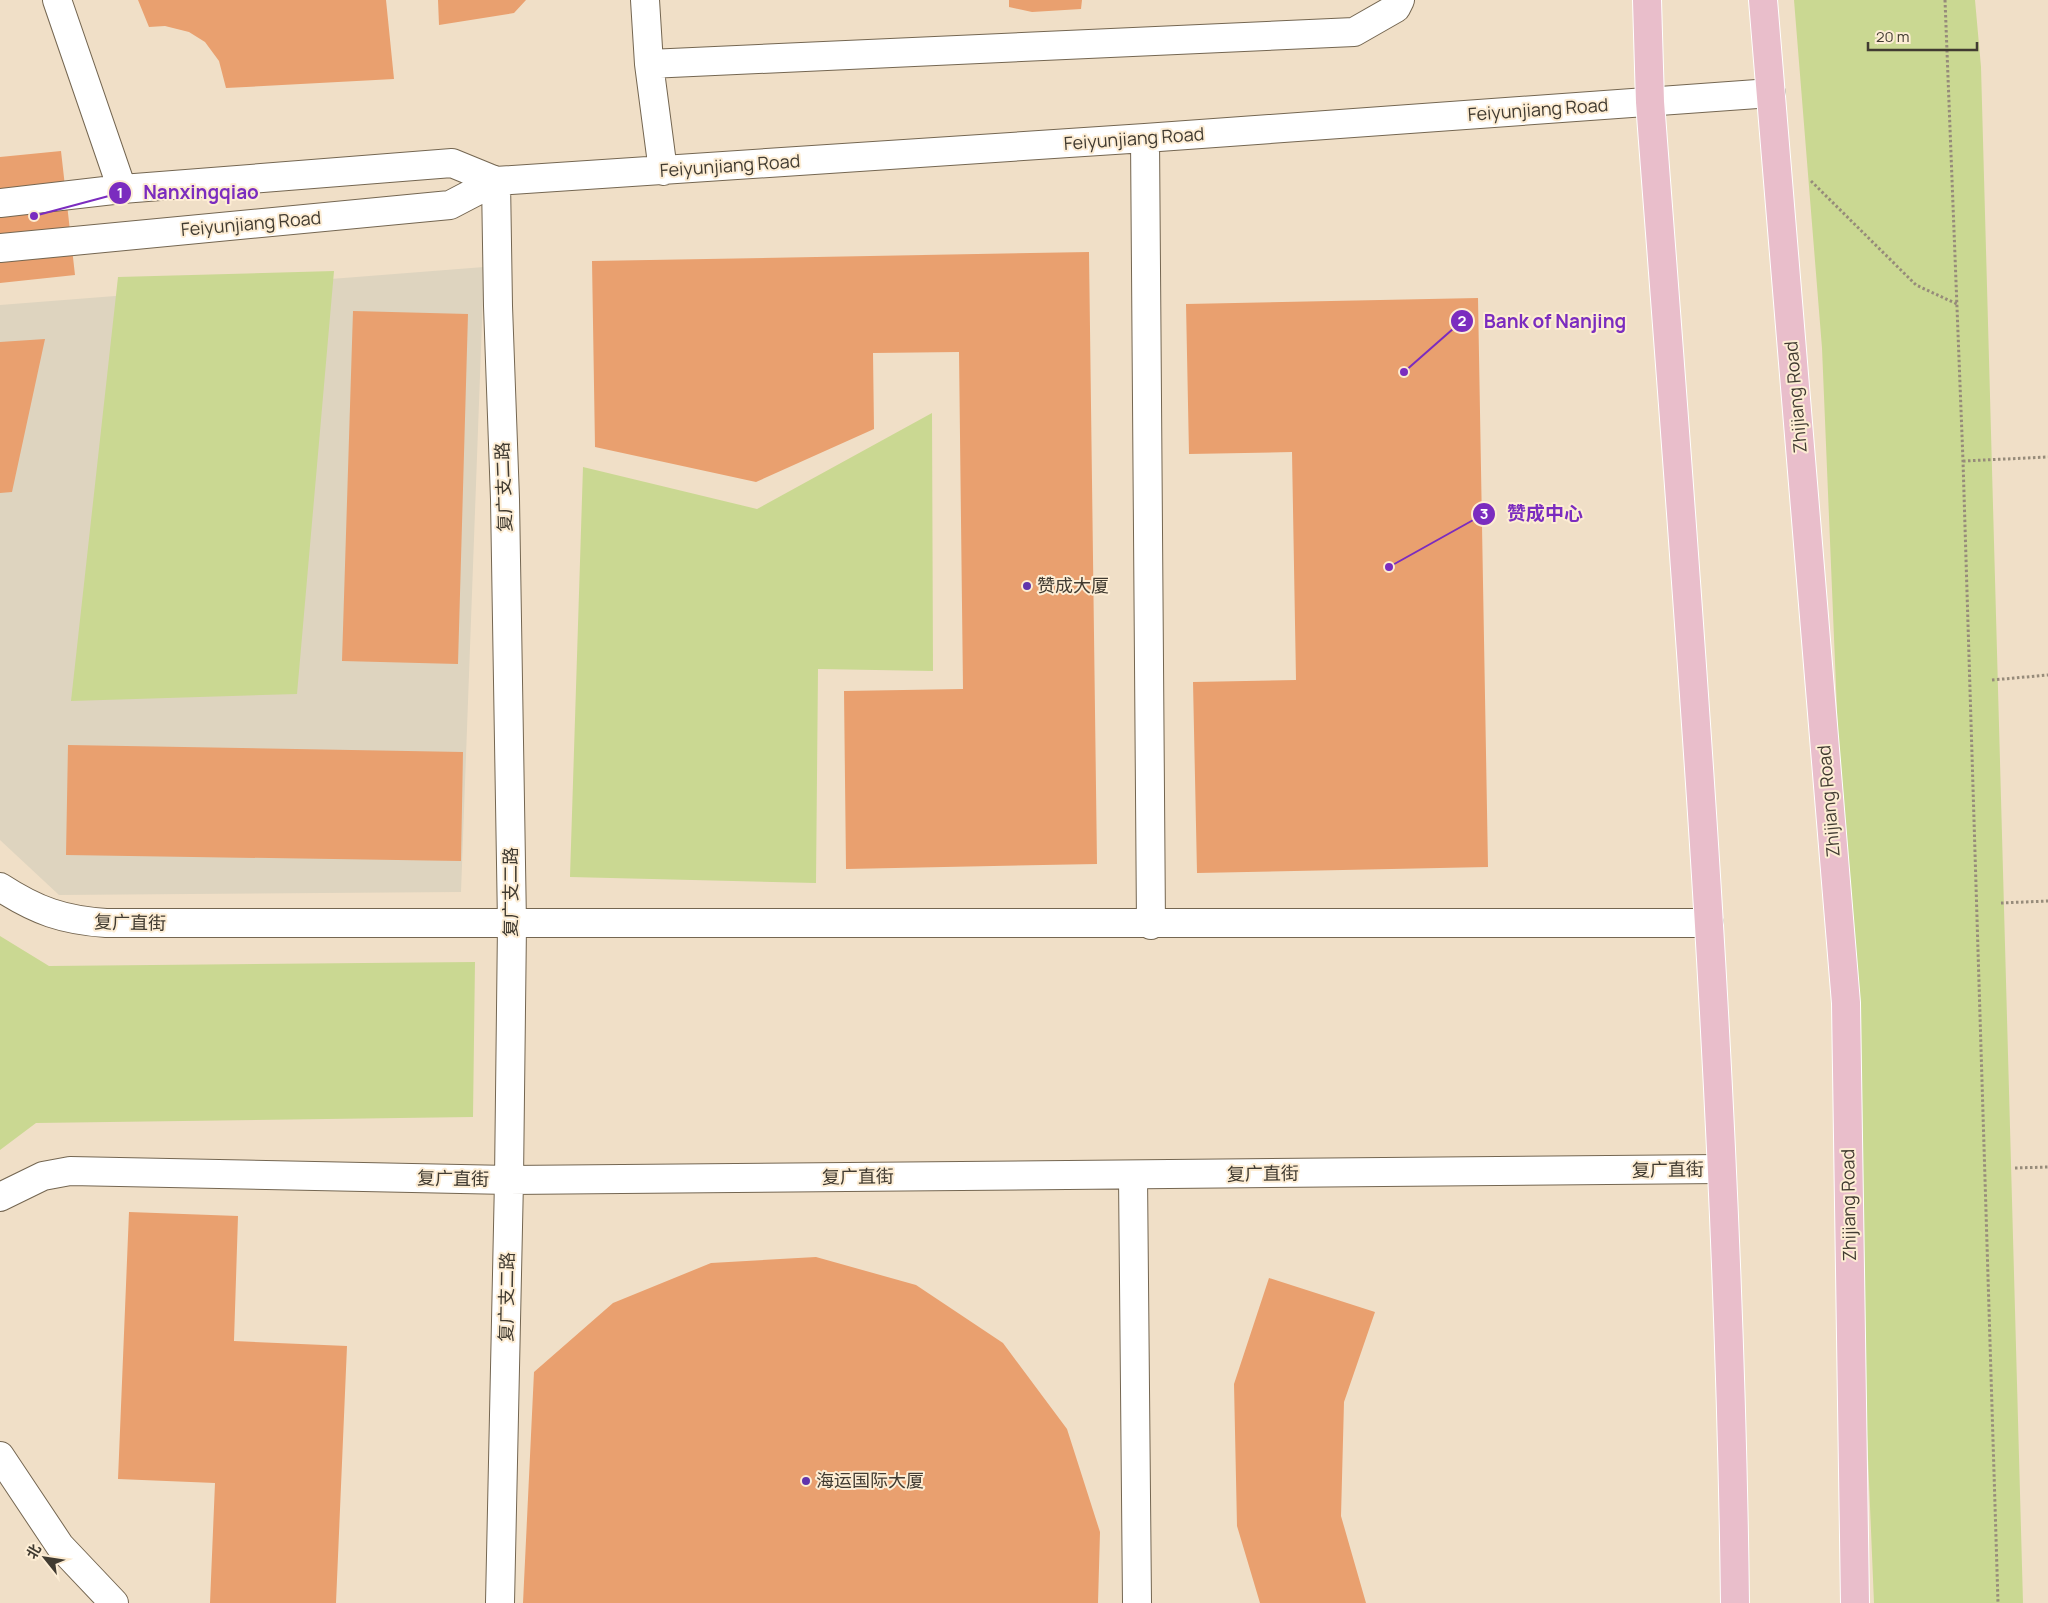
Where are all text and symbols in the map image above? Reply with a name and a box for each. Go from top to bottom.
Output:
scale bar [1868,20,1977,52]
text: 20 m [1876,26,1909,47]
street label: Feiyunjiang Road [1467,92,1609,126]
street label: Feiyunjiang Road [1063,121,1205,155]
street label: Feiyunjiang Road [659,148,801,182]
callout: Nanxingqiao [108,176,268,210]
text: Nanxingqiao [143,179,259,205]
text: 1 [117,182,123,203]
street label: Feiyunjiang Road [180,205,322,241]
callout: Bank of Nanjing [1449,304,1636,338]
text: Bank of Nanjing [1484,308,1626,334]
text: 2 [1458,310,1467,331]
street label: Zhijiang Road [1778,340,1812,454]
street label: 复广支二路 [489,442,517,532]
callout: 赞成中心 [1472,497,1593,531]
text: 赞成中心 [1507,500,1583,526]
text: 3 [1480,503,1488,524]
place label: 赞成大厦 [1037,573,1109,597]
marker: 赞成大厦 [1021,580,1033,592]
street label: Zhijiang Road [1811,744,1845,858]
street label: 复广支二路 [498,847,522,937]
street label: 复广直街 [94,909,166,935]
street label: Zhijiang Road [1835,1149,1861,1261]
street label: 复广直街 [1632,1156,1704,1182]
street label: 复广直街 [1227,1160,1299,1186]
street label: 复广直街 [822,1163,894,1189]
street label: 复广直街 [417,1165,489,1191]
street label: 复广支二路 [493,1252,519,1342]
place label: 海运国际大厦 [816,1468,924,1492]
marker: 海运国际大厦 [800,1475,812,1487]
north arrow [20,1533,70,1583]
text: 北 [22,1540,45,1562]

